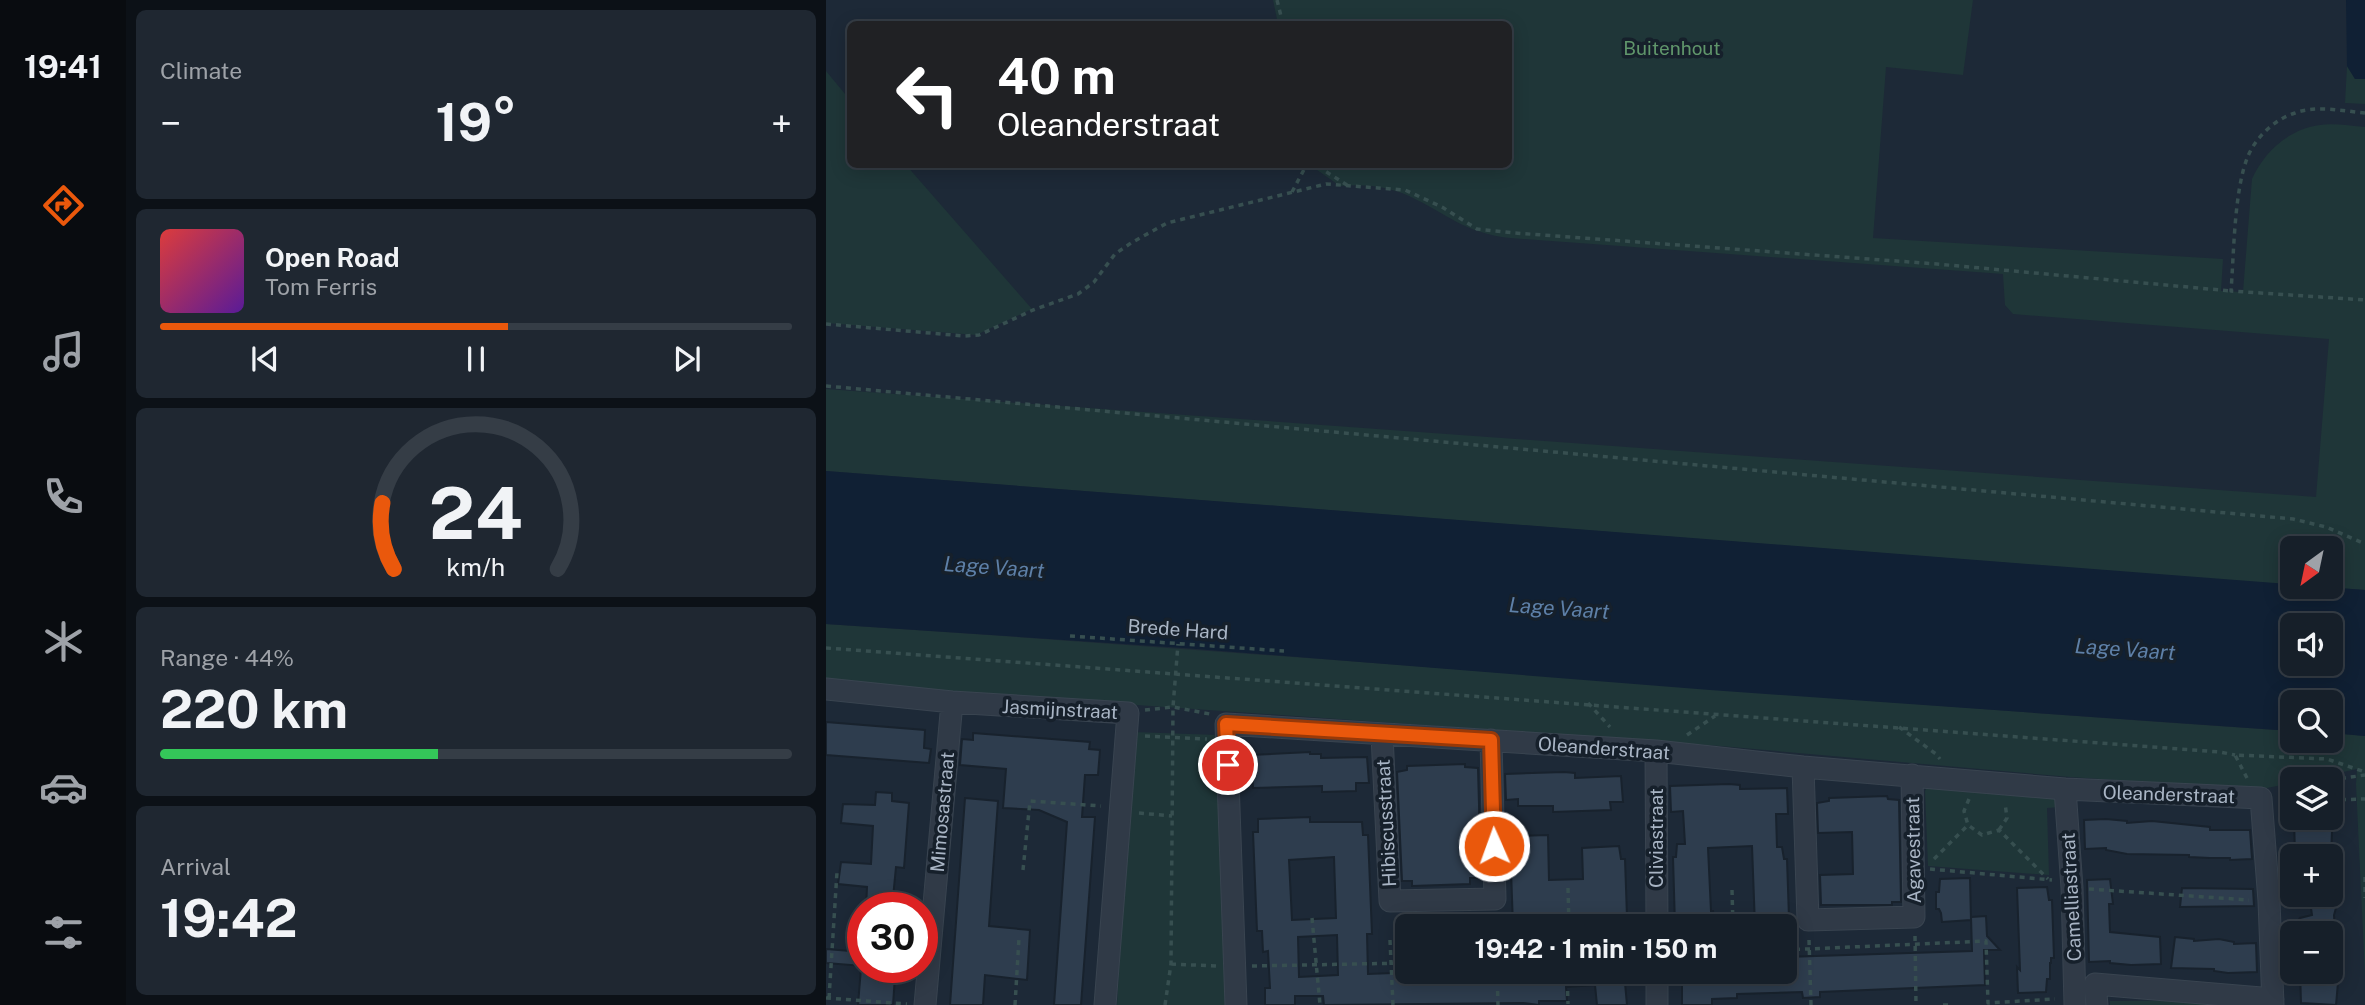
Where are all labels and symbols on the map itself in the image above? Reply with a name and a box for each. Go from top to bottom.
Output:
park label: Buitenhout [1623,37,1721,59]
north arrow [2280,536,2343,598]
water label: Lage Vaart [943,551,1045,583]
water label: Lage Vaart [1508,592,1610,624]
street label: Brede Hard [1127,615,1229,643]
water label: Lage Vaart [2074,633,2176,665]
street label: Jasmijnstraat [1001,695,1119,723]
street label: Oleanderstraat [1537,732,1671,764]
pin [1198,735,1258,795]
street label: Mimosastraat [926,751,958,873]
street label: Hibiscusstraat [1372,759,1400,887]
street label: Oleanderstraat [2102,781,2236,807]
street label: Cliviastraat [1645,788,1667,888]
street label: Agavestraat [1901,796,1925,904]
position arrow [1457,809,1531,883]
street label: Camelliastraat [2057,832,2085,962]
speed limit sign: 30 [847,892,938,983]

